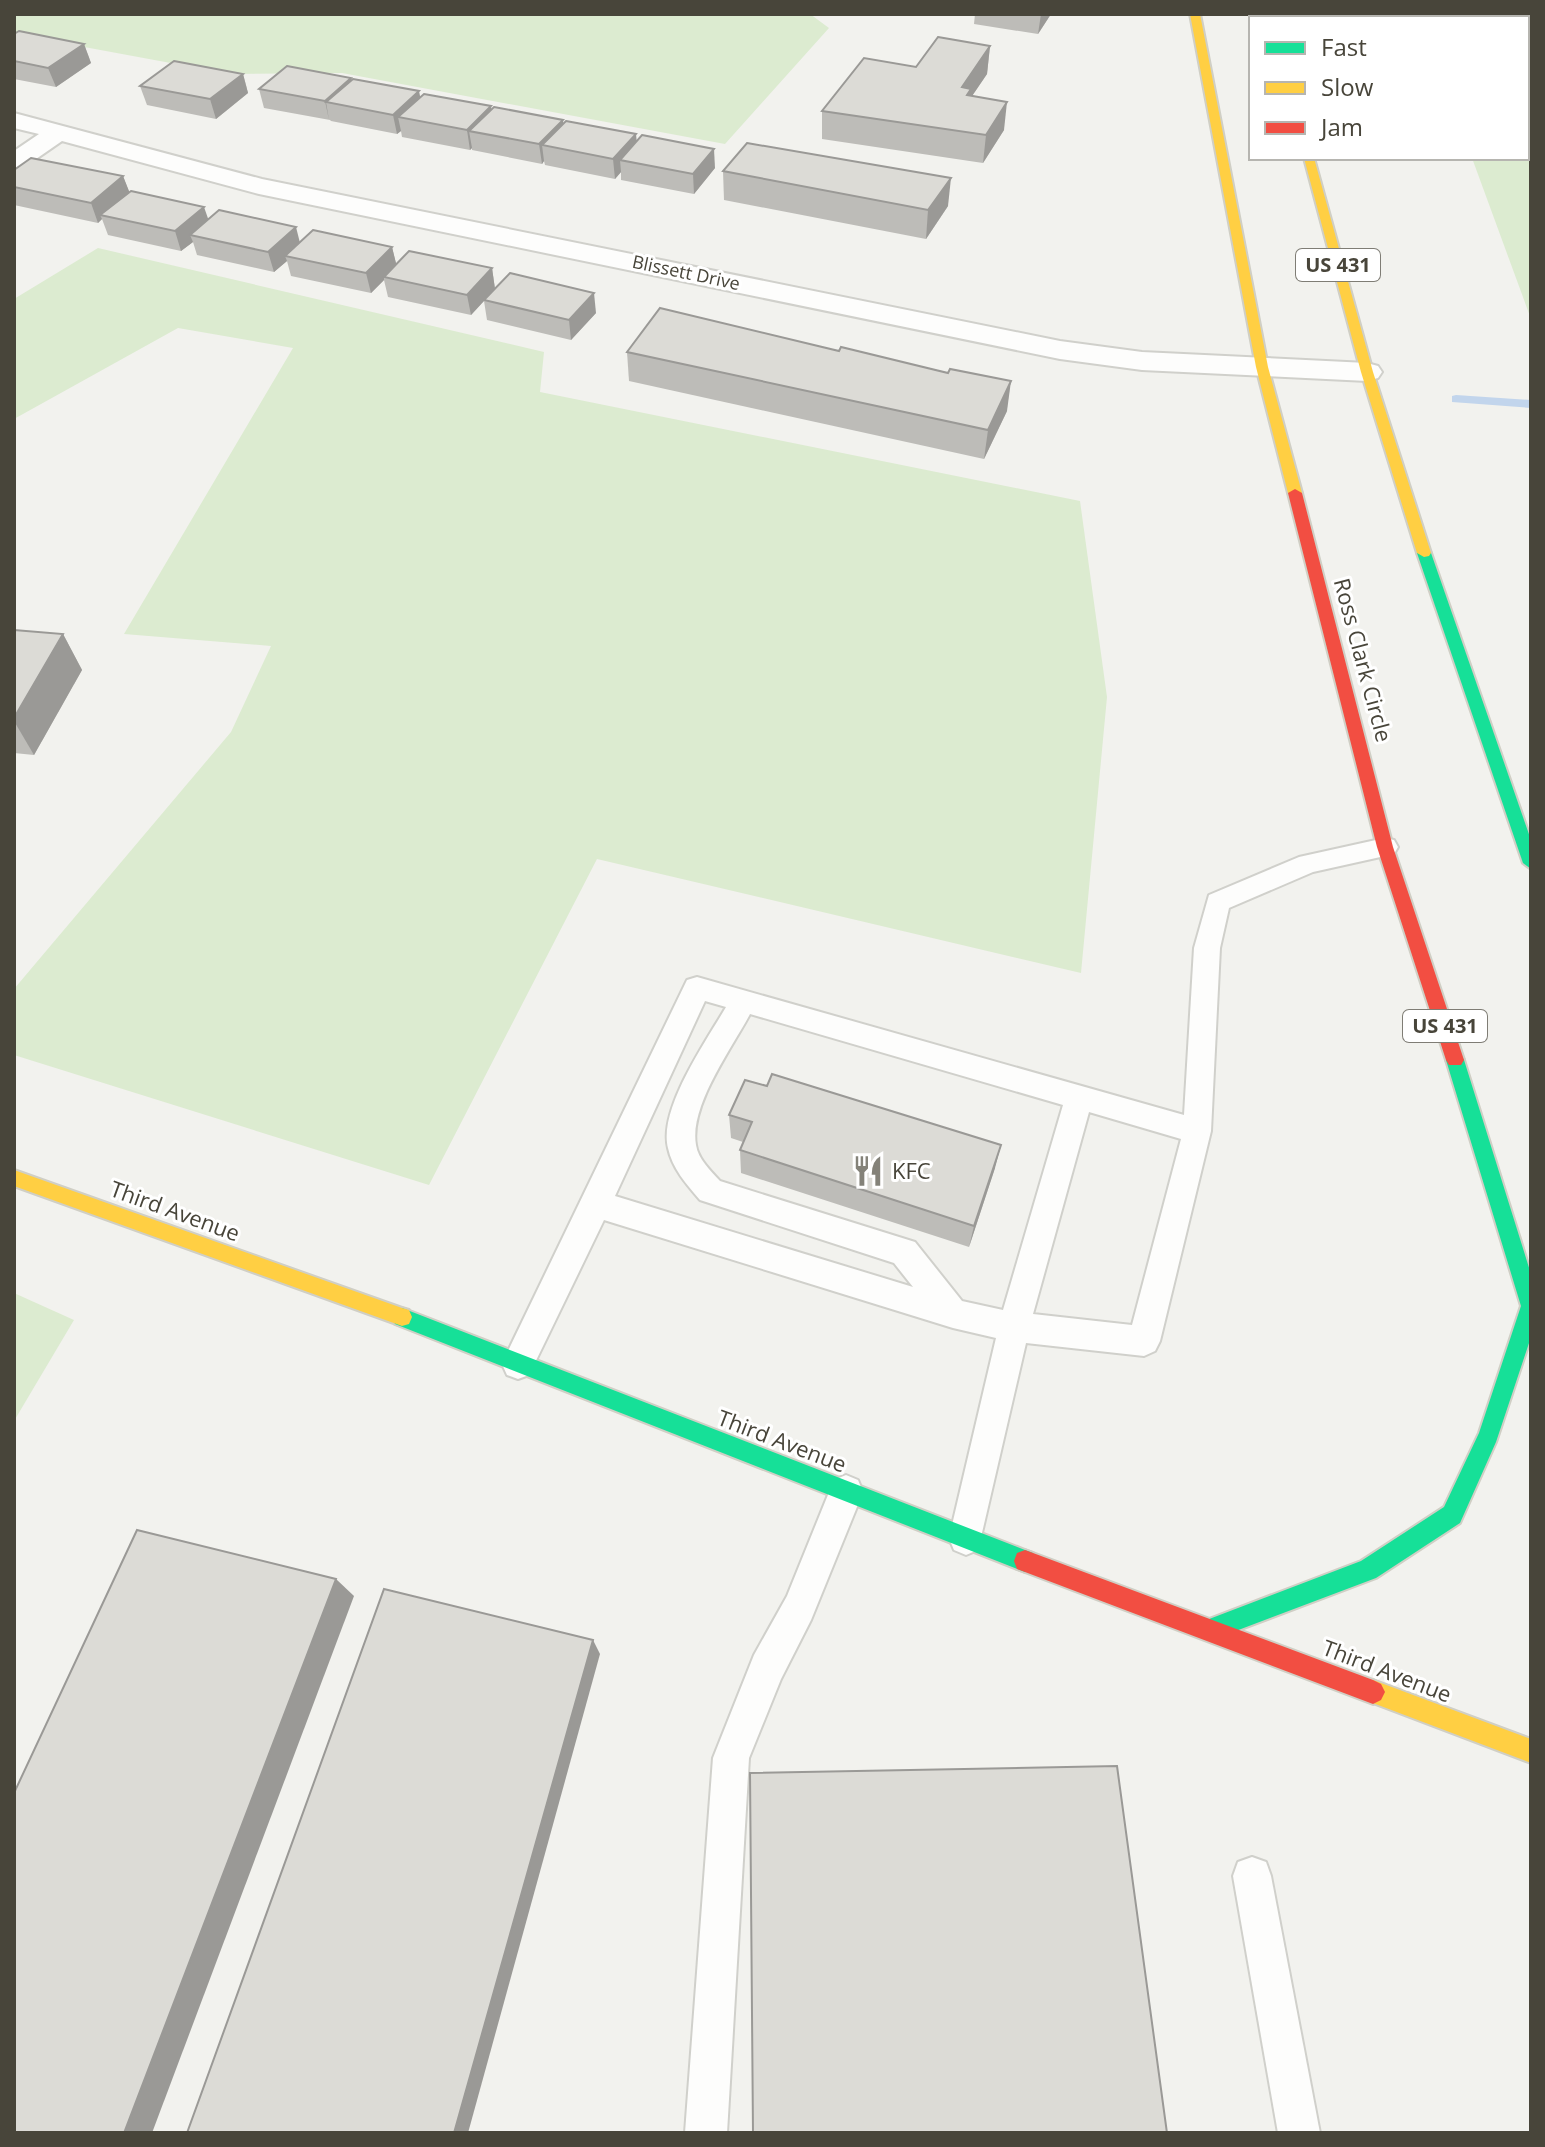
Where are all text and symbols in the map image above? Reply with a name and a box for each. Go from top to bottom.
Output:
legend [1249,16,1529,160]
text: Fast [1321,30,1367,63]
text: Slow [1321,70,1374,103]
text: Jam [1319,110,1363,143]
street label: Blissett Drive [630,249,742,295]
road number: US 431 [1296,249,1380,281]
street label: Ross Clark Circle [1328,575,1400,745]
road number: US 431 [1403,1010,1487,1042]
restaurant icon: KFC [851,1154,885,1188]
place label: KFC [892,1155,931,1185]
street label: Third Avenue [106,1173,244,1247]
street label: Third Avenue [714,1402,851,1478]
street label: Third Avenue [1319,1632,1456,1708]

